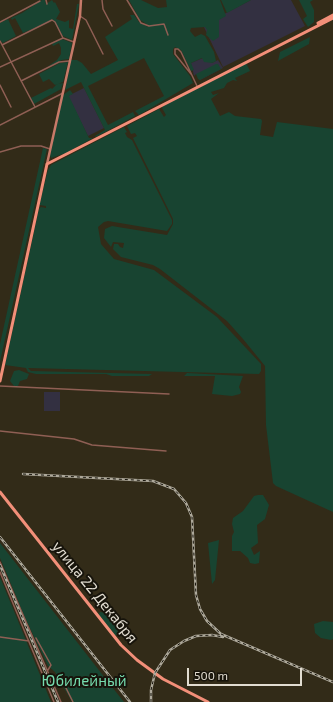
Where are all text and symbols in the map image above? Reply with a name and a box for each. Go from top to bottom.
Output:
street label: улица 22 Декабря [48,537,142,647]
scale bar [189,660,304,686]
text: 500 m [194,668,228,682]
park label: Юбилейный [41,672,127,690]

